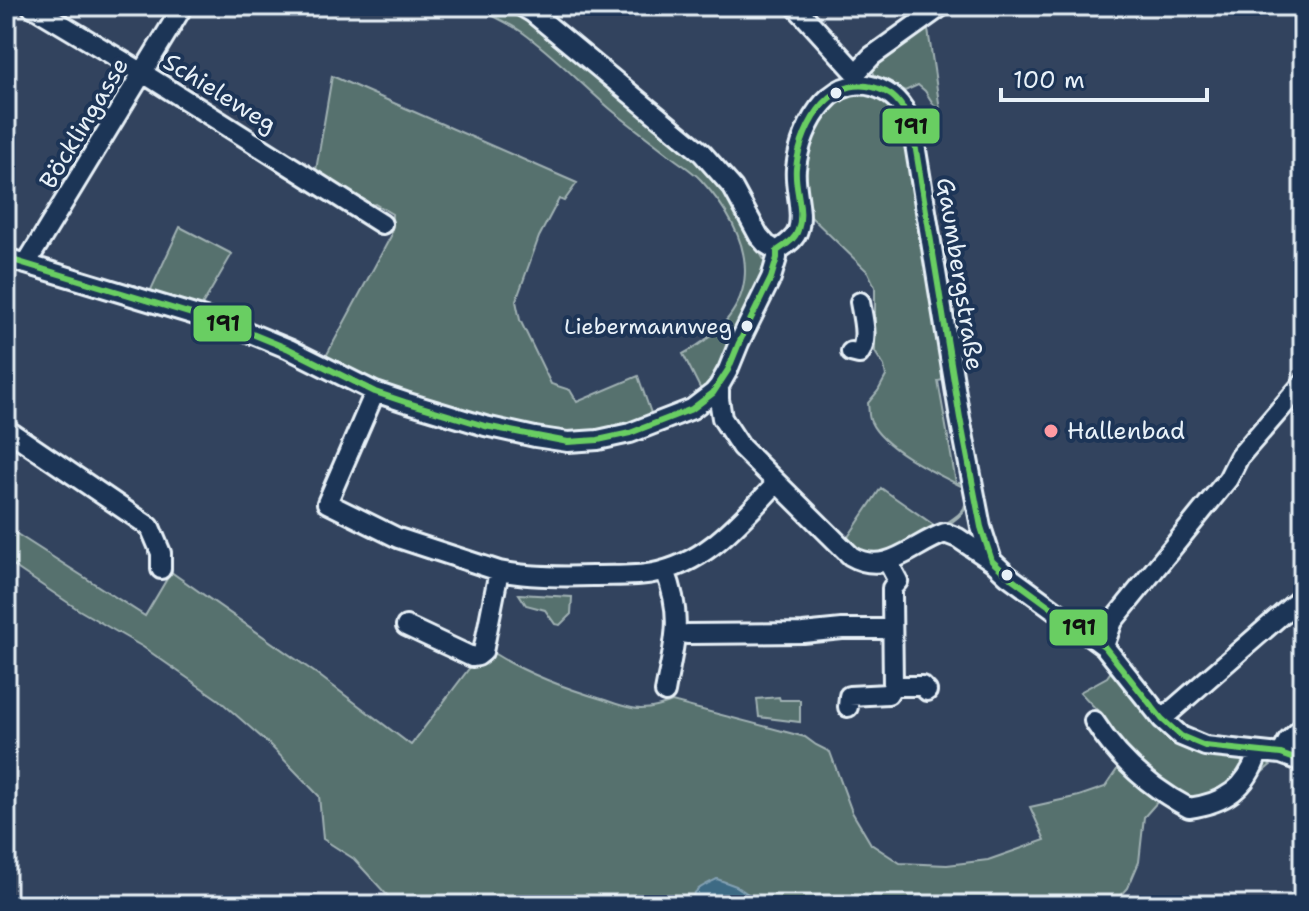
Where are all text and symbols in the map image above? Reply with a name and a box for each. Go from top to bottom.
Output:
street label: Schieleweg [157,46,283,140]
street label: Böcklingasse [32,51,136,195]
scale bar [1001,52,1207,102]
text: 100 m [1013,64,1085,96]
unlabelled marker [828,85,844,101]
line badge: 191 [881,107,941,145]
text: 191 [894,112,928,141]
street label: Gaumbergstraße [929,175,991,373]
line badge: 191 [192,304,253,343]
text: 191 [206,309,240,338]
place label: Liebermannweg [564,312,732,341]
marker: Liebermannweg [739,318,755,334]
place label: Hallenbad [1067,415,1185,447]
marker: Hallenbad [1042,422,1060,440]
unlabelled marker [999,567,1015,583]
line badge: 191 [1048,608,1109,647]
text: 191 [1062,613,1096,642]

